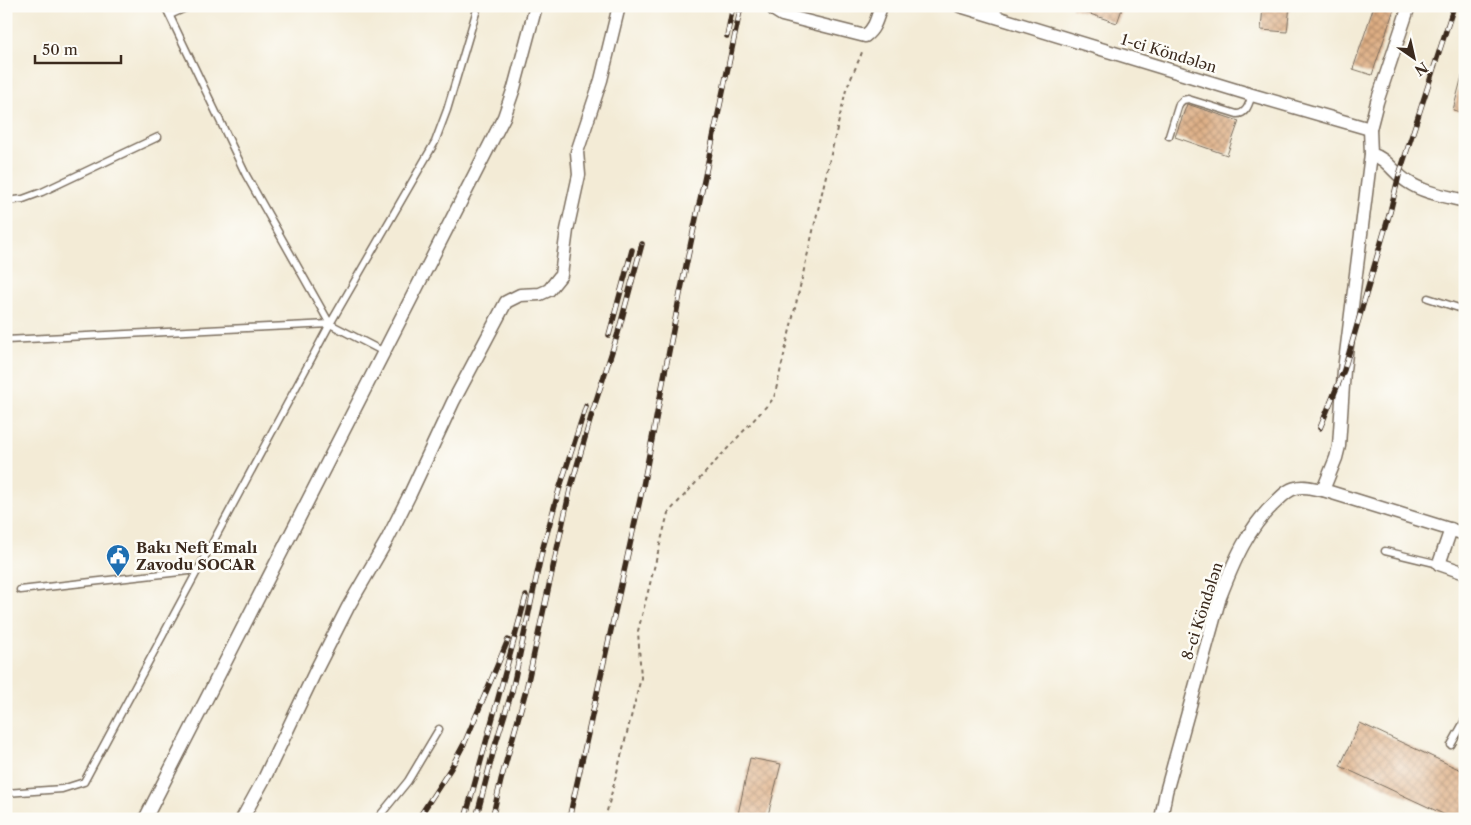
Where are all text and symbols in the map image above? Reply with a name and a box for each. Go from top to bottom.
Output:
street label: 1-ci Köndələn [1119,29,1220,77]
scale bar [35,32,121,64]
north arrow [1388,32,1438,82]
text: 50 m [42,40,78,59]
text: N [1411,58,1431,80]
place label: Bakı Neft Emalı Zavodu SOCAR [136,538,258,574]
public building icon: Bakı Neft Emalı Zavodu SOCAR [105,543,131,577]
street label: 8-ci Köndələn [1177,559,1227,662]

